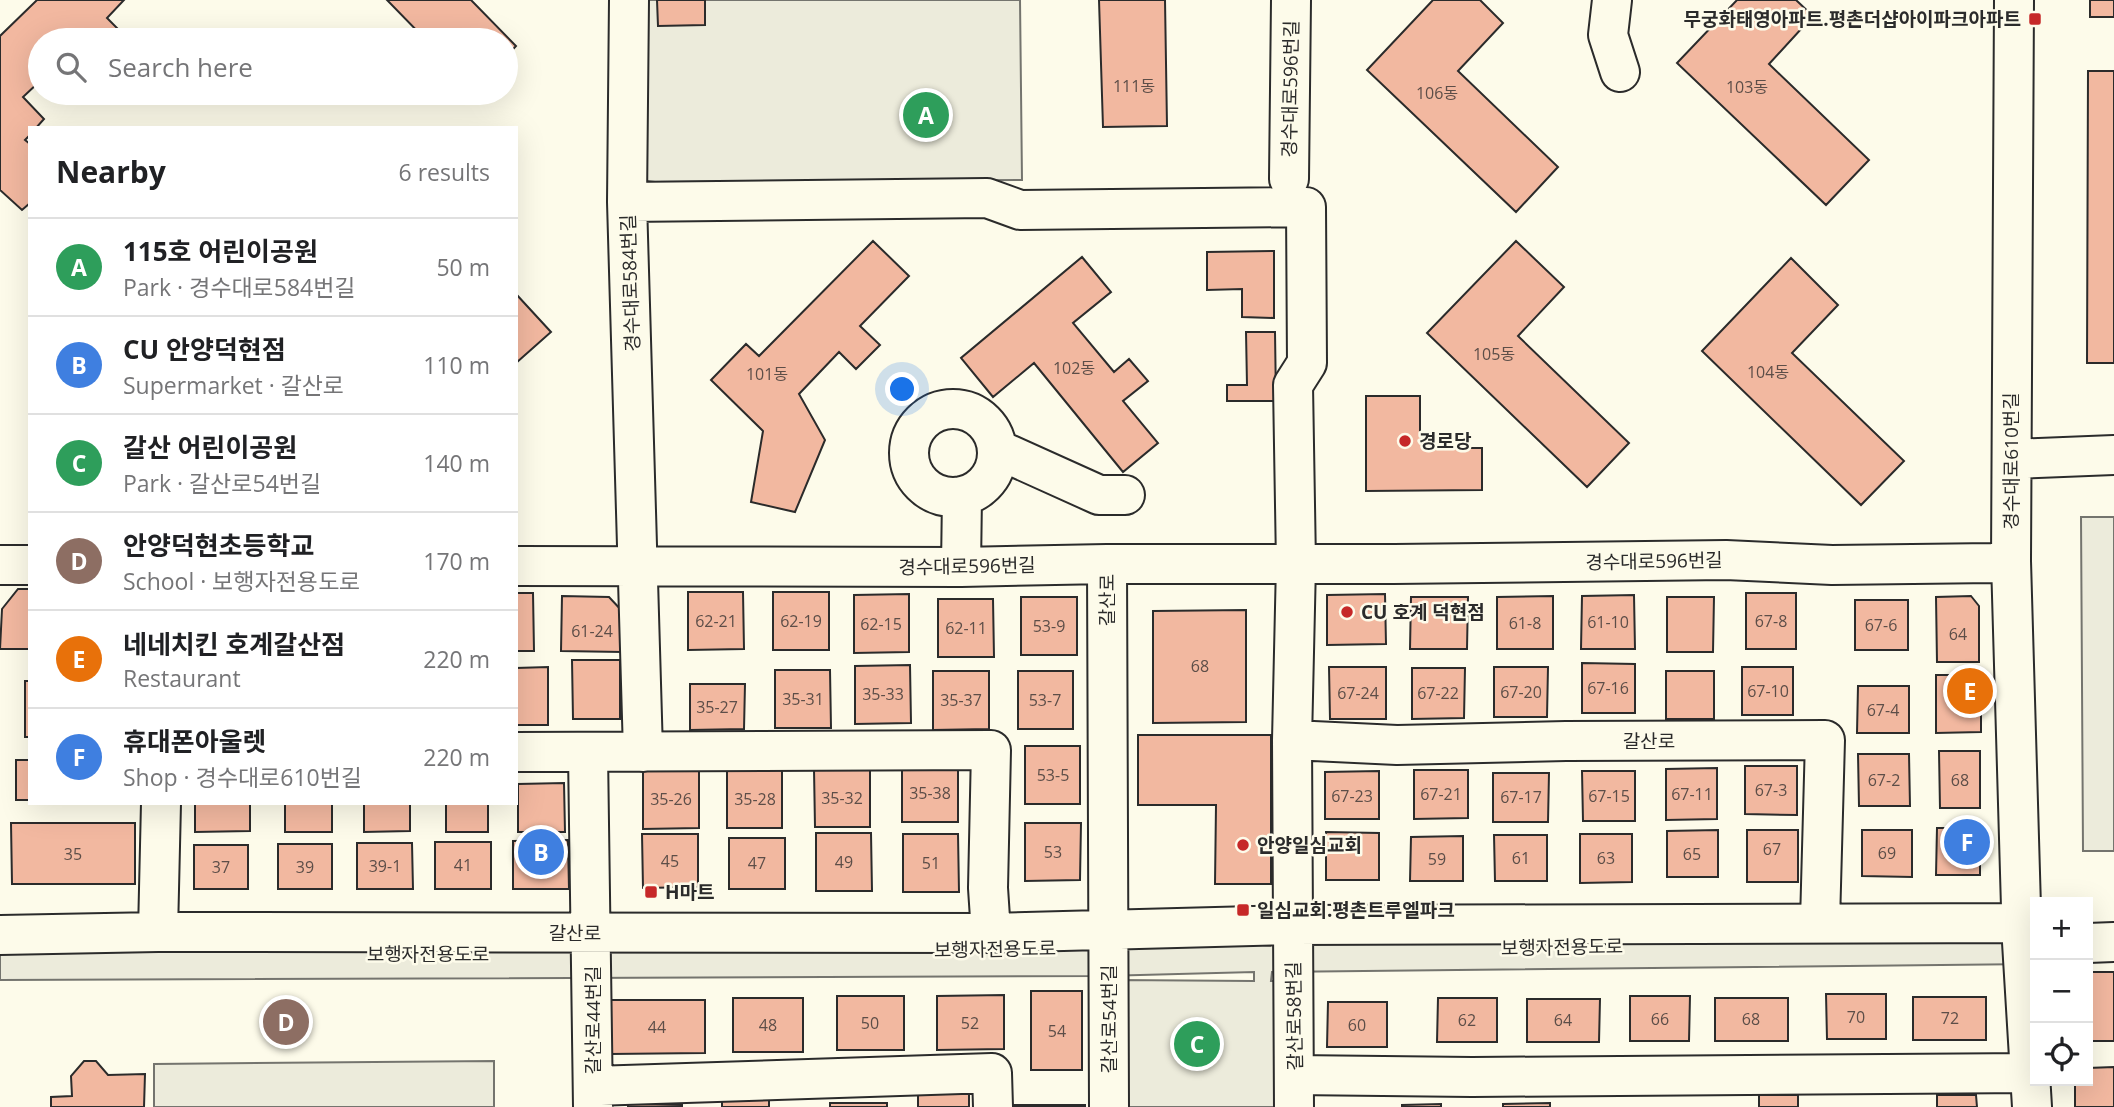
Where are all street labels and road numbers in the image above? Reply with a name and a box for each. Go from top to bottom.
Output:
street label: 경수대로596번길 [1276,20,1304,158]
street label: 경수대로584번길 [615,214,645,352]
street label: 경수대로610번길 [1998,392,2024,530]
street label: 경수대로596번길 [1585,547,1723,575]
street label: 경수대로596번길 [898,552,1036,580]
street label: 갈산로 [1094,574,1120,626]
street label: 갈산로 [1623,728,1675,754]
street label: 갈산로 [549,920,601,946]
street label: 보행자전용도로 [1501,933,1623,961]
street label: 보행자전용도로 [934,935,1056,963]
street label: 보행자전용도로 [367,941,489,967]
street label: 갈산로58번길 [1280,961,1308,1071]
street label: 갈산로54번길 [1096,964,1122,1074]
street label: 갈산로44번길 [580,965,606,1075]

